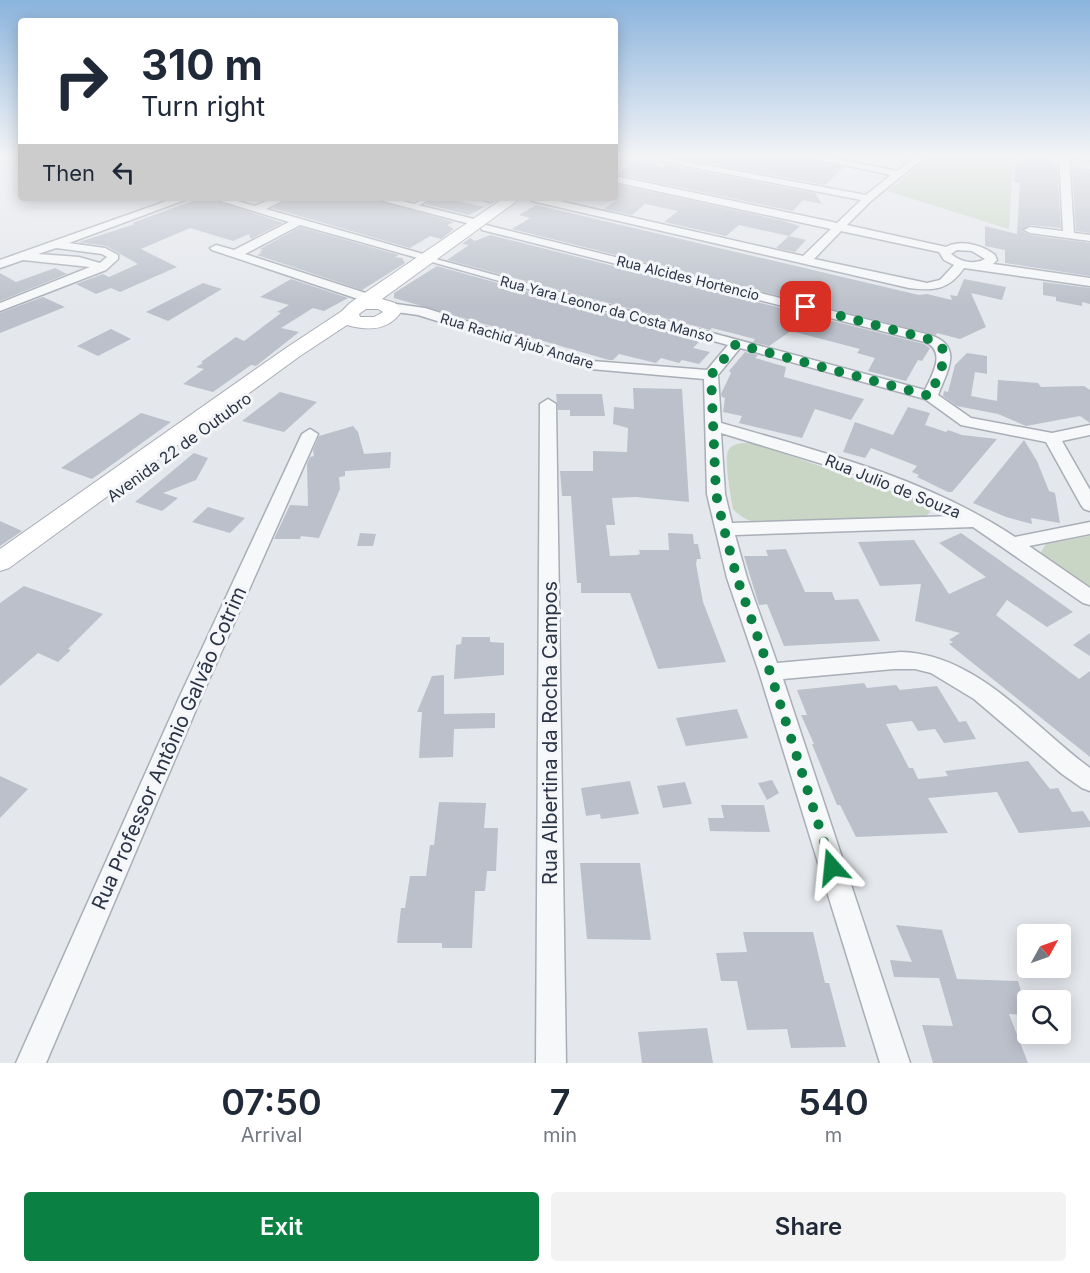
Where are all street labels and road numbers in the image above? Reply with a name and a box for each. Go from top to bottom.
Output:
street label: Rua Alcides Hortencio [615,252,761,303]
street label: Rua Yara Leonor da Costa Manso [499,272,716,345]
street label: Rua Rachid Ajub Andare [438,309,596,372]
street label: Avenida 22 de Outubro [103,388,255,506]
street label: Rua Julio de Souza [822,450,964,522]
street label: Rua Albertina da Rocha Campos [538,581,562,885]
street label: Rua Professor Antônio Galvão Cotrim [87,583,251,913]

